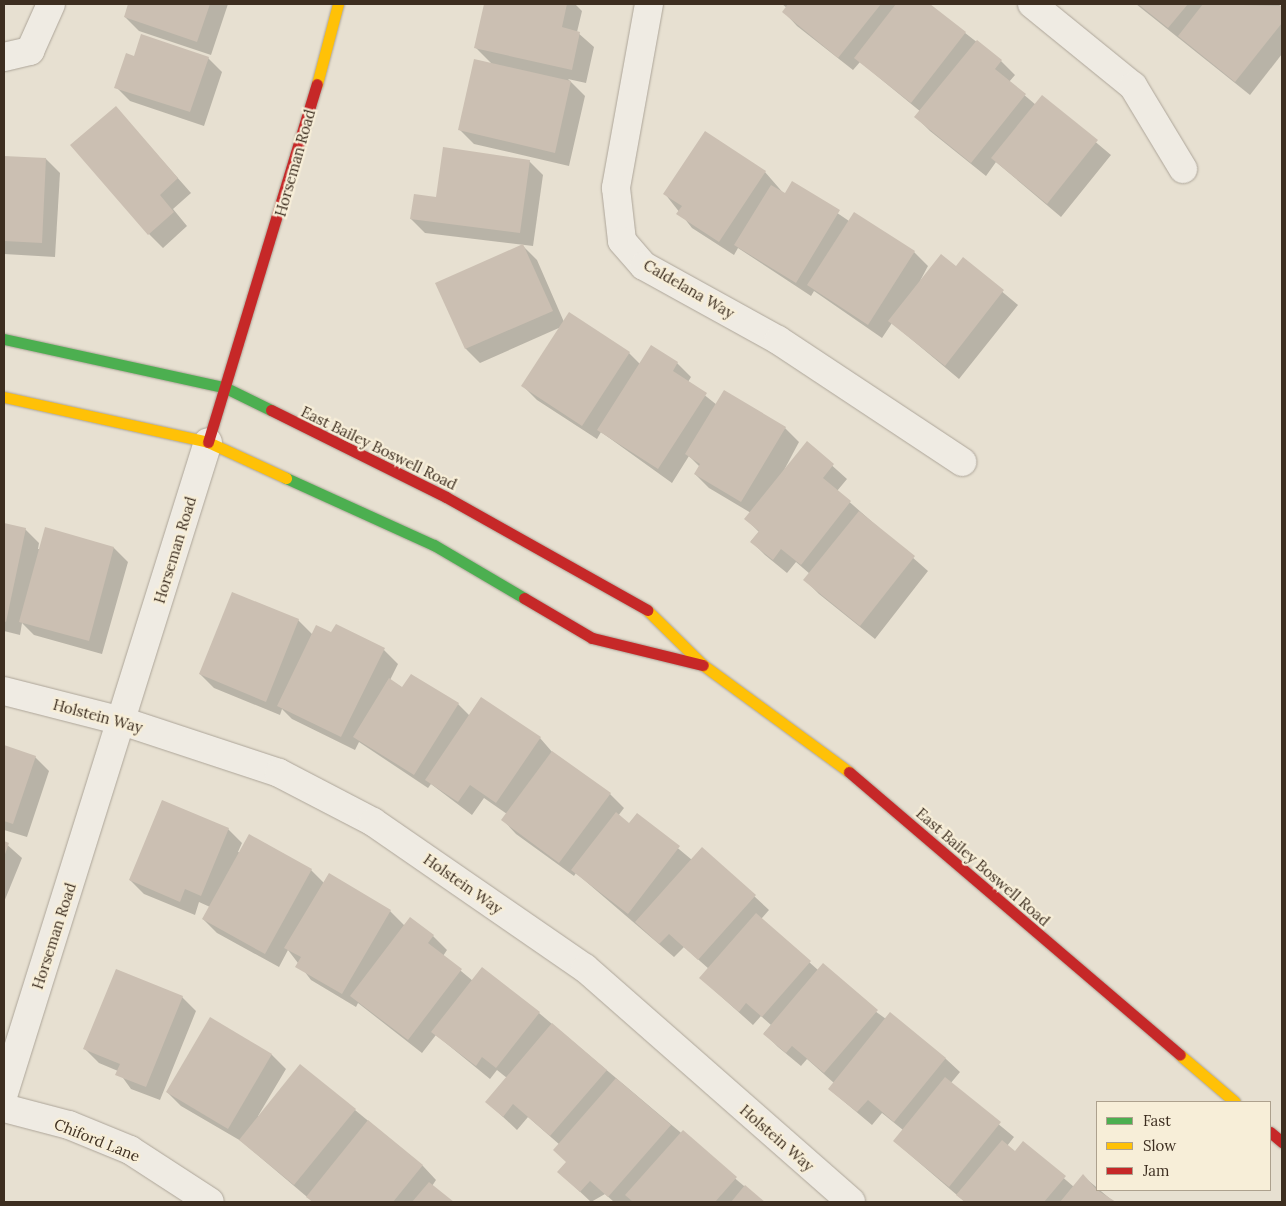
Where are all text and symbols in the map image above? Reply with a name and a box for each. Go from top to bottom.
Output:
street label: Horseman Road [271,107,319,219]
street label: Caldelana Way [640,256,738,322]
street label: East Bailey Boswell Road [298,402,460,494]
street label: Horseman Road [150,494,200,606]
street label: Holstein Way [51,695,145,737]
street label: East Bailey Boswell Road [913,804,1053,930]
street label: Holstein Way [420,850,506,918]
street label: Horseman Road [28,881,80,991]
street label: Holstein Way [736,1101,818,1175]
legend [1096,1101,1271,1191]
text: Fast [1143,1111,1171,1130]
street label: Chiford Lane [52,1115,142,1165]
text: Slow [1143,1136,1176,1155]
text: Jam [1143,1161,1170,1180]

